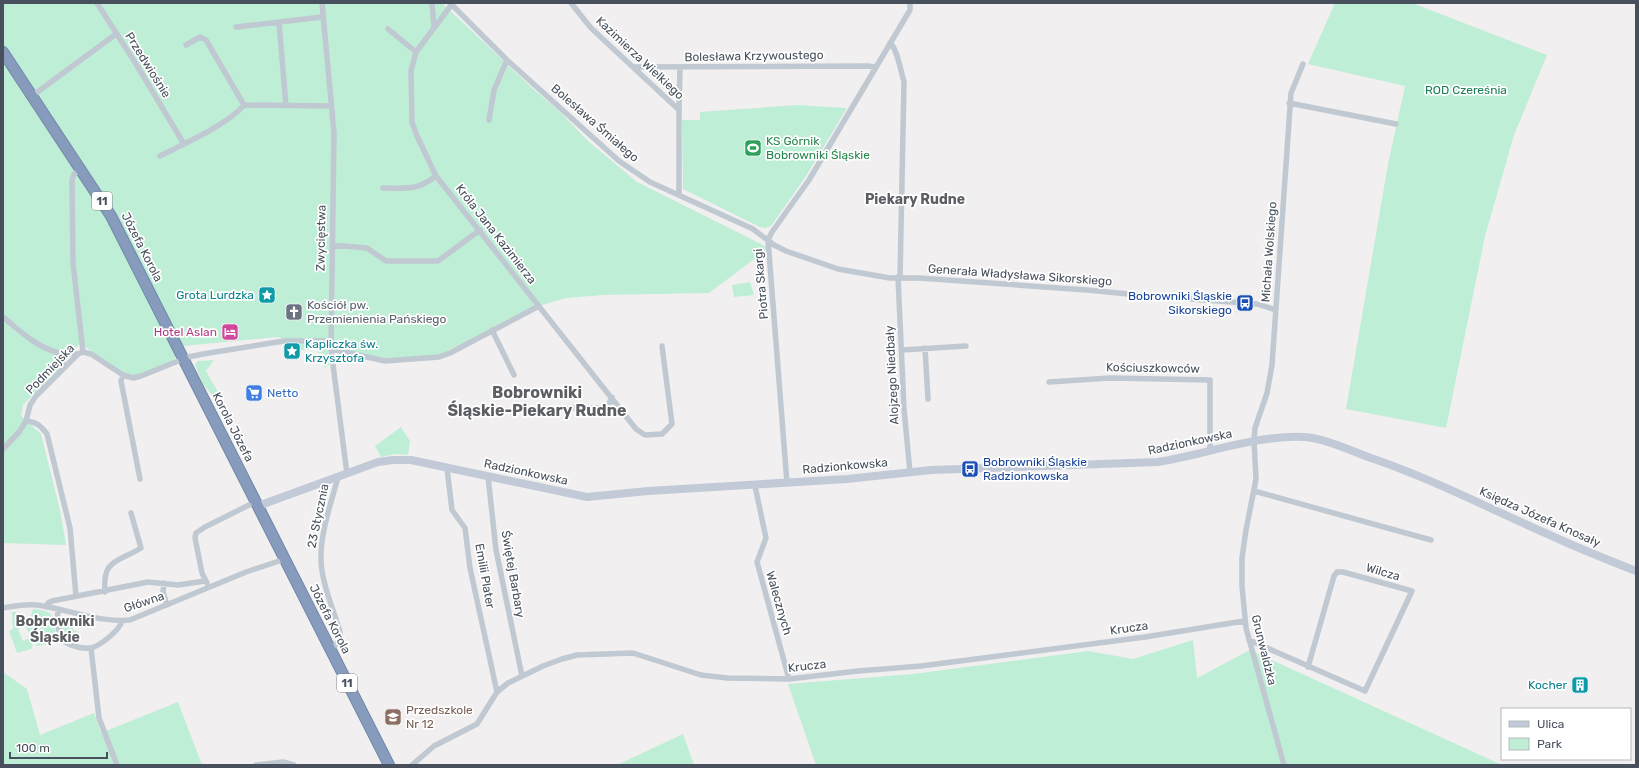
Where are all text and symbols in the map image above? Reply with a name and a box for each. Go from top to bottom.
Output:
street label: Kazimierza Wielkiego [593,14,687,102]
street label: Przedwiośnie [122,30,174,101]
street label: Bolesława Krzywoustego [684,48,824,64]
street label: Bolesława Śmiałego [548,81,642,165]
park label: ROD Czereśnia [1425,83,1507,97]
place label: KS Górnik Bobrowniki Śląskie [766,134,870,162]
sports icon: KS Górnik Bobrowniki Śląskie [743,138,763,158]
street label: Króla Jana Kazimierza [453,181,539,287]
district label: Piekary Rudne [865,191,965,208]
road number: 11 [92,192,112,210]
street label: Michała Wolskiego [1259,201,1280,303]
street label: Zwycięstwa [313,205,329,271]
street label: Józefa Korola [119,210,165,284]
street label: Piotra Skargi [751,248,771,320]
street label: Generała Władysława Sikorskiego [927,262,1113,288]
place icon: Grota Lurdzka [257,285,277,305]
place label: Grota Lurdzka [176,288,254,302]
place label: Bobrowniki Śląskie Sikorskiego [1128,289,1232,317]
bus stop icon: Bobrowniki Śląskie Sikorskiego [1235,293,1255,313]
place label: Kościół pw. Przemienienia Pańskiego [307,298,447,326]
church icon: Kościół pw. Przemienienia Pańskiego [284,302,304,322]
hotel icon: Hotel Aslan [220,322,240,342]
place label: Hotel Aslan [154,325,217,339]
street label: Alojzego Niedbały [882,325,902,425]
place label: Kapliczka św. Krzysztofa [305,337,378,365]
street label: Podmiejska [23,341,77,397]
place icon: Kapliczka św. Krzysztofa [282,341,302,361]
street label: Kościuszkowców [1106,360,1200,376]
supermarket icon: Netto [244,383,264,403]
district label: Bobrowniki Śląskie-Piekary Rudne [447,383,627,420]
place label: Netto [267,386,298,400]
street label: Korola Józefa [210,390,256,464]
street label: Radzionkowska [1147,426,1233,458]
street label: Radzionkowska [802,455,888,477]
place label: Bobrowniki Śląskie Radzionkowska [983,455,1087,483]
street label: Radzionkowska [483,456,569,488]
bus stop icon: Bobrowniki Śląskie Radzionkowska [960,459,980,479]
street label: 23 Stycznia [304,483,332,549]
street label: Księdza Józefa Knosały [1477,484,1603,550]
street label: Świętej Barbary [498,529,528,619]
street label: Emilii Plater [472,542,498,610]
street label: Wilcza [1364,560,1402,584]
street label: Walecznych [763,569,795,637]
street label: Józefa Korola [307,582,353,656]
street label: Główna [122,589,166,615]
district label: Bobrowniki Śląskie [16,613,94,646]
street label: Grunwaldzka [1248,613,1280,687]
street label: Krucza [1109,618,1149,638]
street label: Krucza [787,657,827,675]
road number: 11 [337,674,357,692]
building icon: Kocher [1570,675,1590,695]
place label: Kocher [1528,678,1567,692]
place label: Przedszkole Nr 12 [406,703,473,731]
school or university icon: Przedszkole Nr 12 [383,707,403,727]
legend [1501,708,1631,760]
text: Ulica [1537,717,1564,731]
scale bar [10,734,107,760]
text: Park [1537,737,1563,751]
text: 100 m [16,741,50,755]

